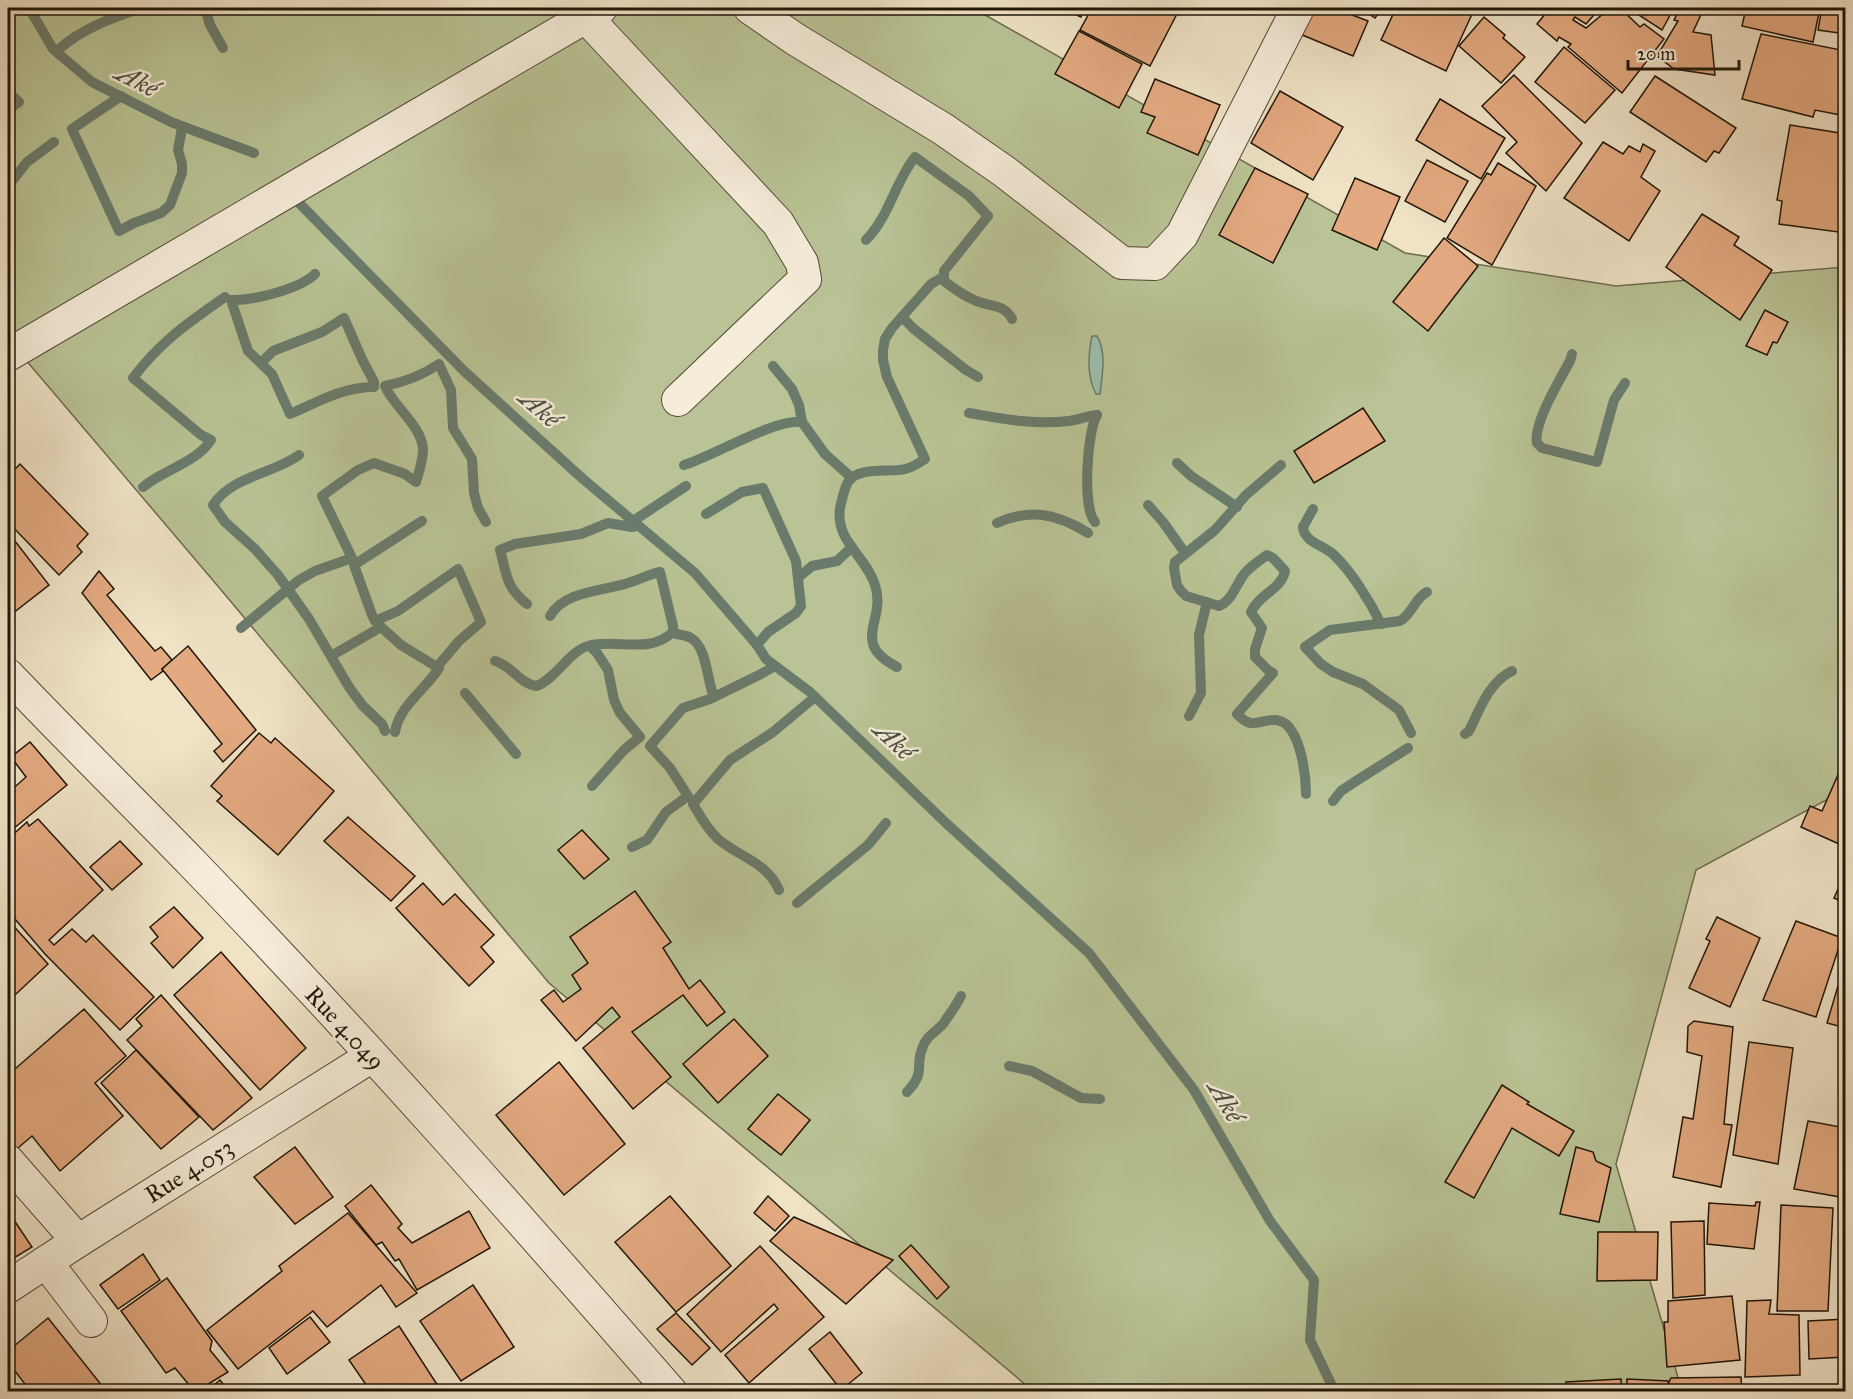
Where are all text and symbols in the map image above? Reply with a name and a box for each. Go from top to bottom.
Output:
scale bar [1628,33,1739,71]
text: 20 m [1637,43,1675,65]
water label: Aké [108,54,168,106]
water label: Aké [511,380,570,437]
water label: Aké [865,711,924,770]
street label: Rue 4.049 [299,980,391,1076]
water label: Aké [1199,1071,1253,1132]
street label: Rue 4.053 [139,1132,239,1210]

